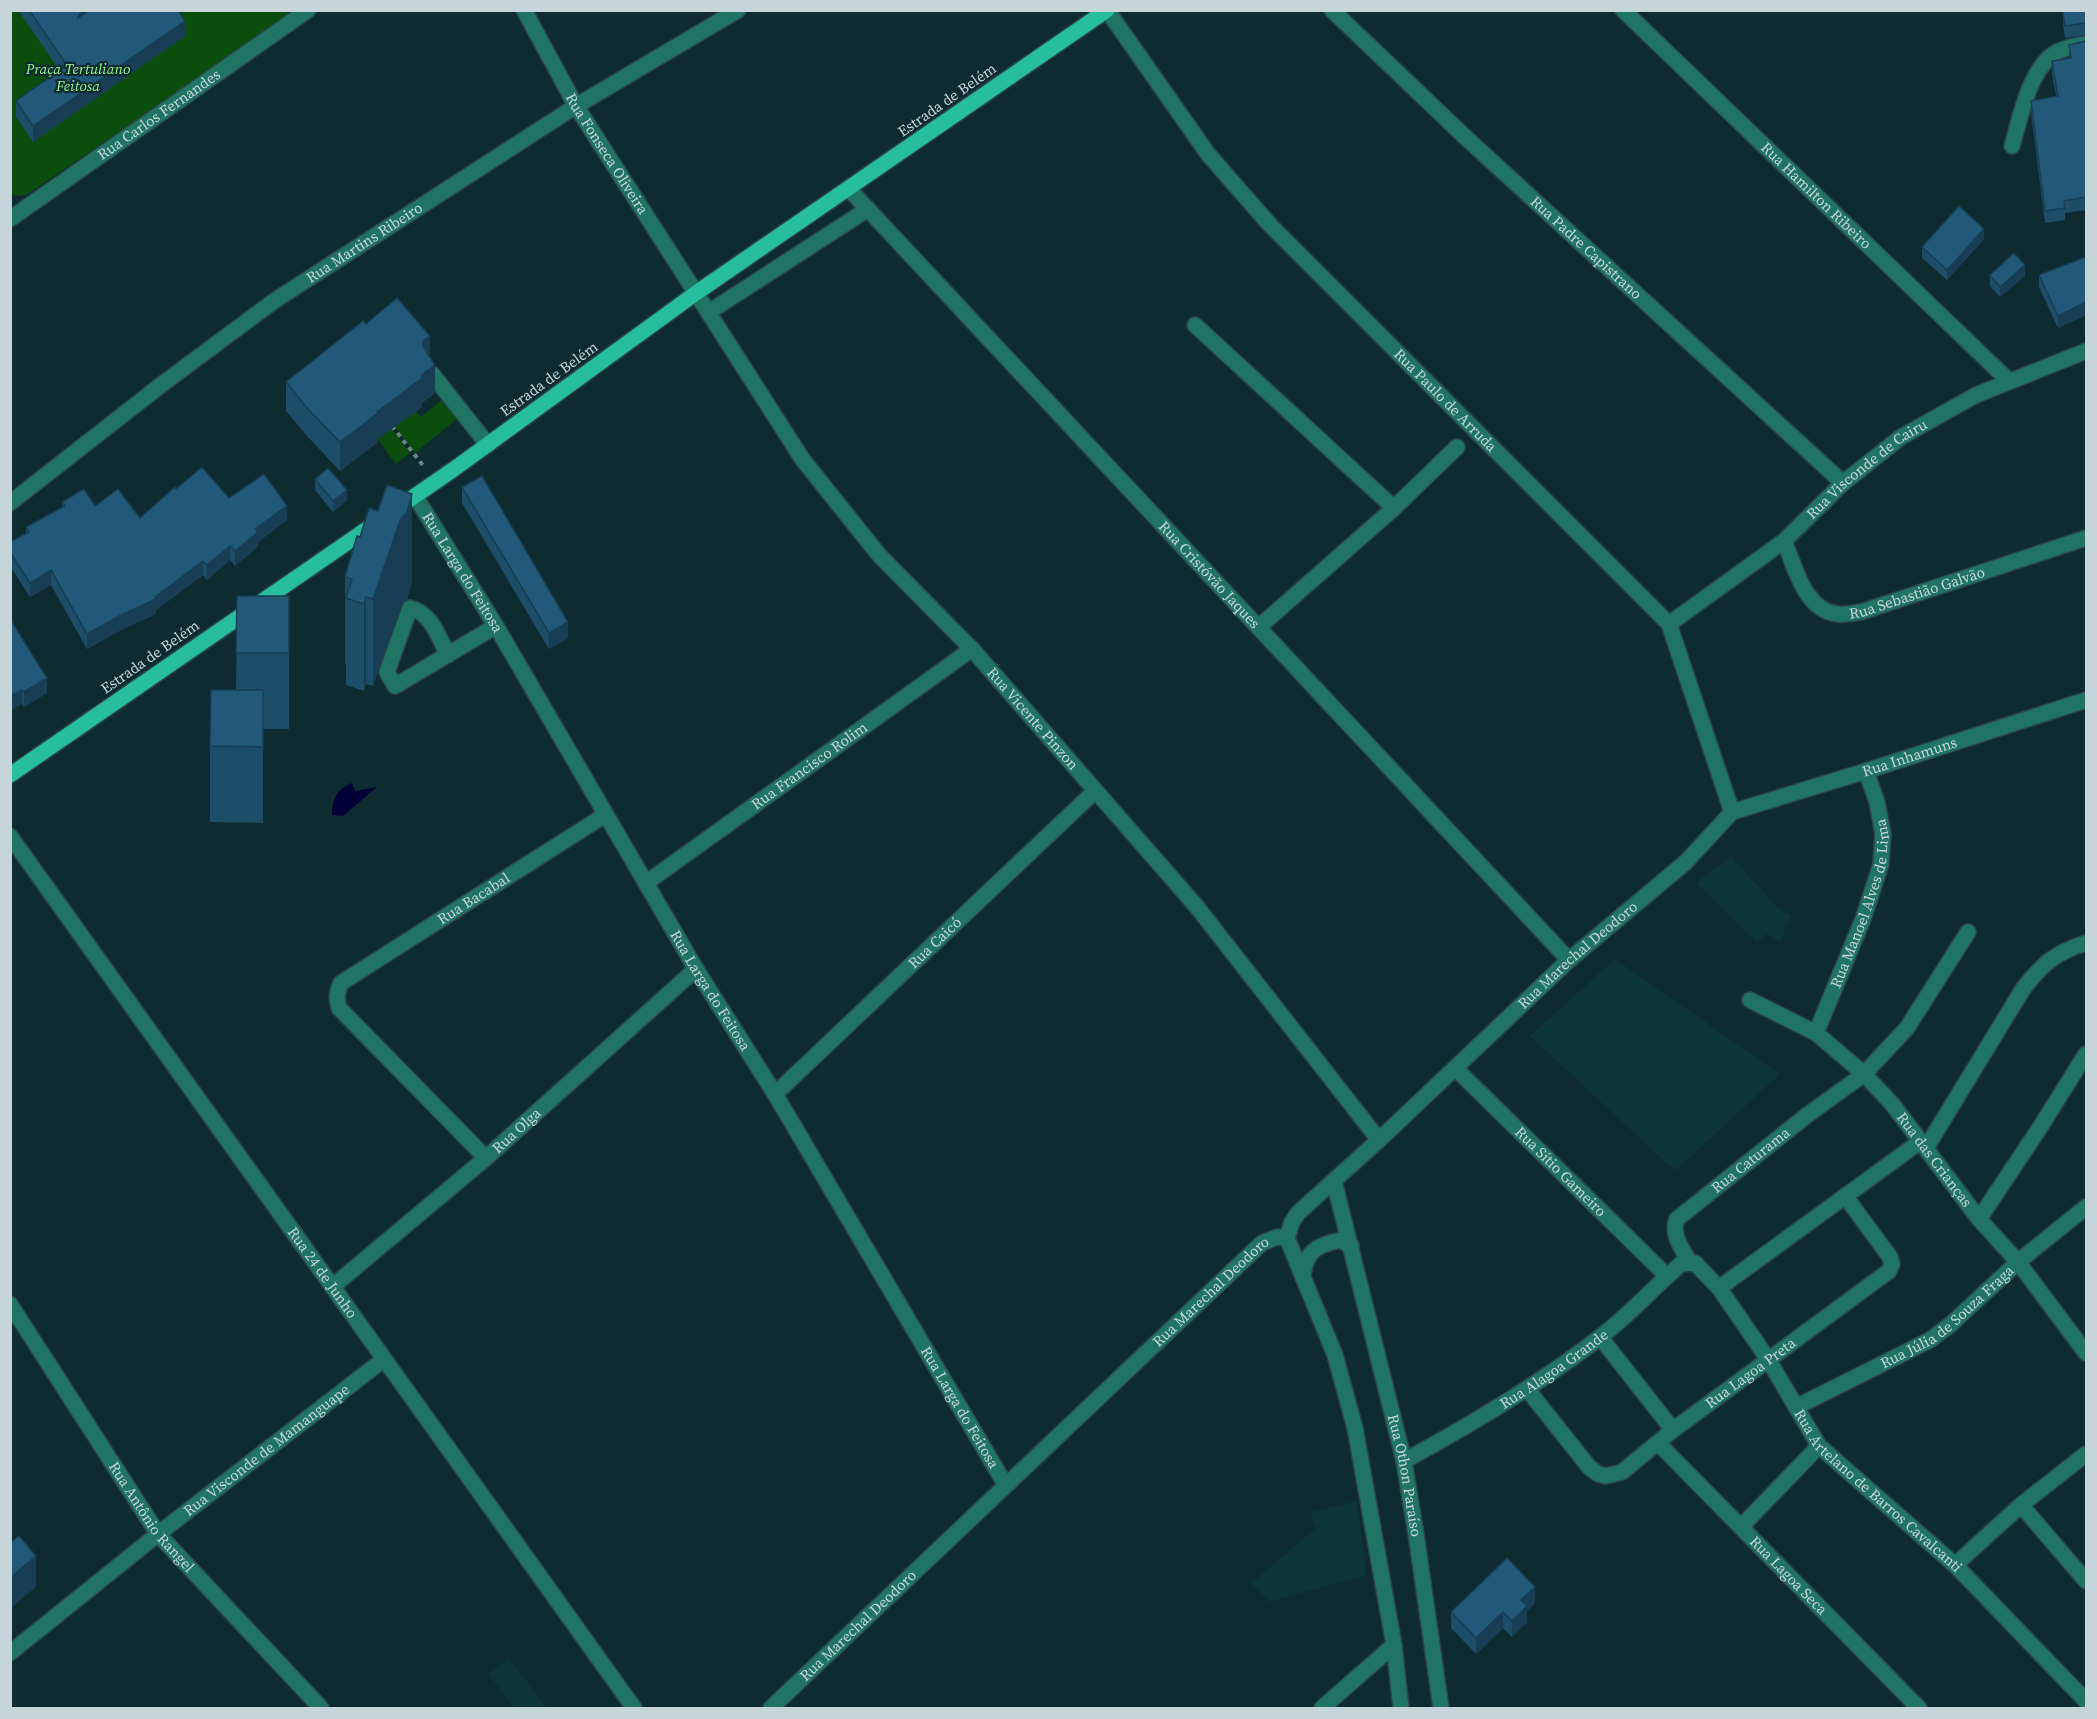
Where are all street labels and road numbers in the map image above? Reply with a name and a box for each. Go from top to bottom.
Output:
street label: Estrada de Belém [893,57,1001,141]
street label: Rua Carlos Fernandes [93,64,225,165]
street label: Rua Fonseca Oliveira [561,89,654,219]
street label: Rua Hamilton Ribeiro [1757,137,1877,254]
street label: Rua Padre Capistrano [1526,191,1647,304]
street label: Rua Martins Ribeiro [302,197,426,288]
street label: Estrada de Belém [496,336,602,421]
street label: Rua Paulo de Arruda [1389,344,1502,456]
street label: Rua Visconde de Cairu [1801,413,1931,524]
street label: Rua Larga do Feitosa [417,508,509,637]
street label: Rua Cristóvão Jaques [1154,516,1265,633]
street label: Rua Sebastião Galvão [1848,561,1987,624]
street label: Estrada de Belém [96,614,204,698]
street label: Rua Vicente Pinzon [982,662,1084,774]
street label: Rua Francisco Rolim [747,716,872,814]
street label: Rua Inhamuns [1859,731,1960,782]
street label: Rua Manoel Alves de Lima [1825,817,1894,991]
street label: Rua Bacabal [433,867,514,929]
street label: Rua Marechal Deodoro [1513,896,1642,1013]
street label: Rua Caicó [903,912,966,973]
street label: Rua Larga do Feitosa [665,926,756,1055]
street label: Rua Olga [487,1102,546,1158]
street label: Rua das Crianças [1892,1108,1977,1211]
street label: Rua Sítio Gameiro [1511,1122,1611,1221]
street label: Rua Caturama [1707,1122,1794,1198]
street label: Rua 24 de Junho [283,1222,363,1322]
street label: Rua Marechal Deodoro [1148,1230,1272,1351]
street label: Rua Júlia de Souza Fraga [1877,1260,2018,1373]
street label: Rua Alagoa Grande [1495,1324,1613,1414]
street label: Rua Lagoa Preta [1700,1332,1800,1413]
street label: Rua Larga do Feitosa [916,1342,1005,1473]
street label: Rua Visconde de Mamanguape [179,1379,354,1521]
street label: Rua Artelano de Barros Cavalcanti [1790,1405,1967,1577]
street label: Rua Othon Paraíso [1383,1412,1427,1538]
street label: Rua Antônio Rangel [104,1457,200,1577]
street label: Rua Lagoa Seca [1745,1531,1833,1620]
street label: Rua Marechal Deodoro [795,1565,921,1686]

